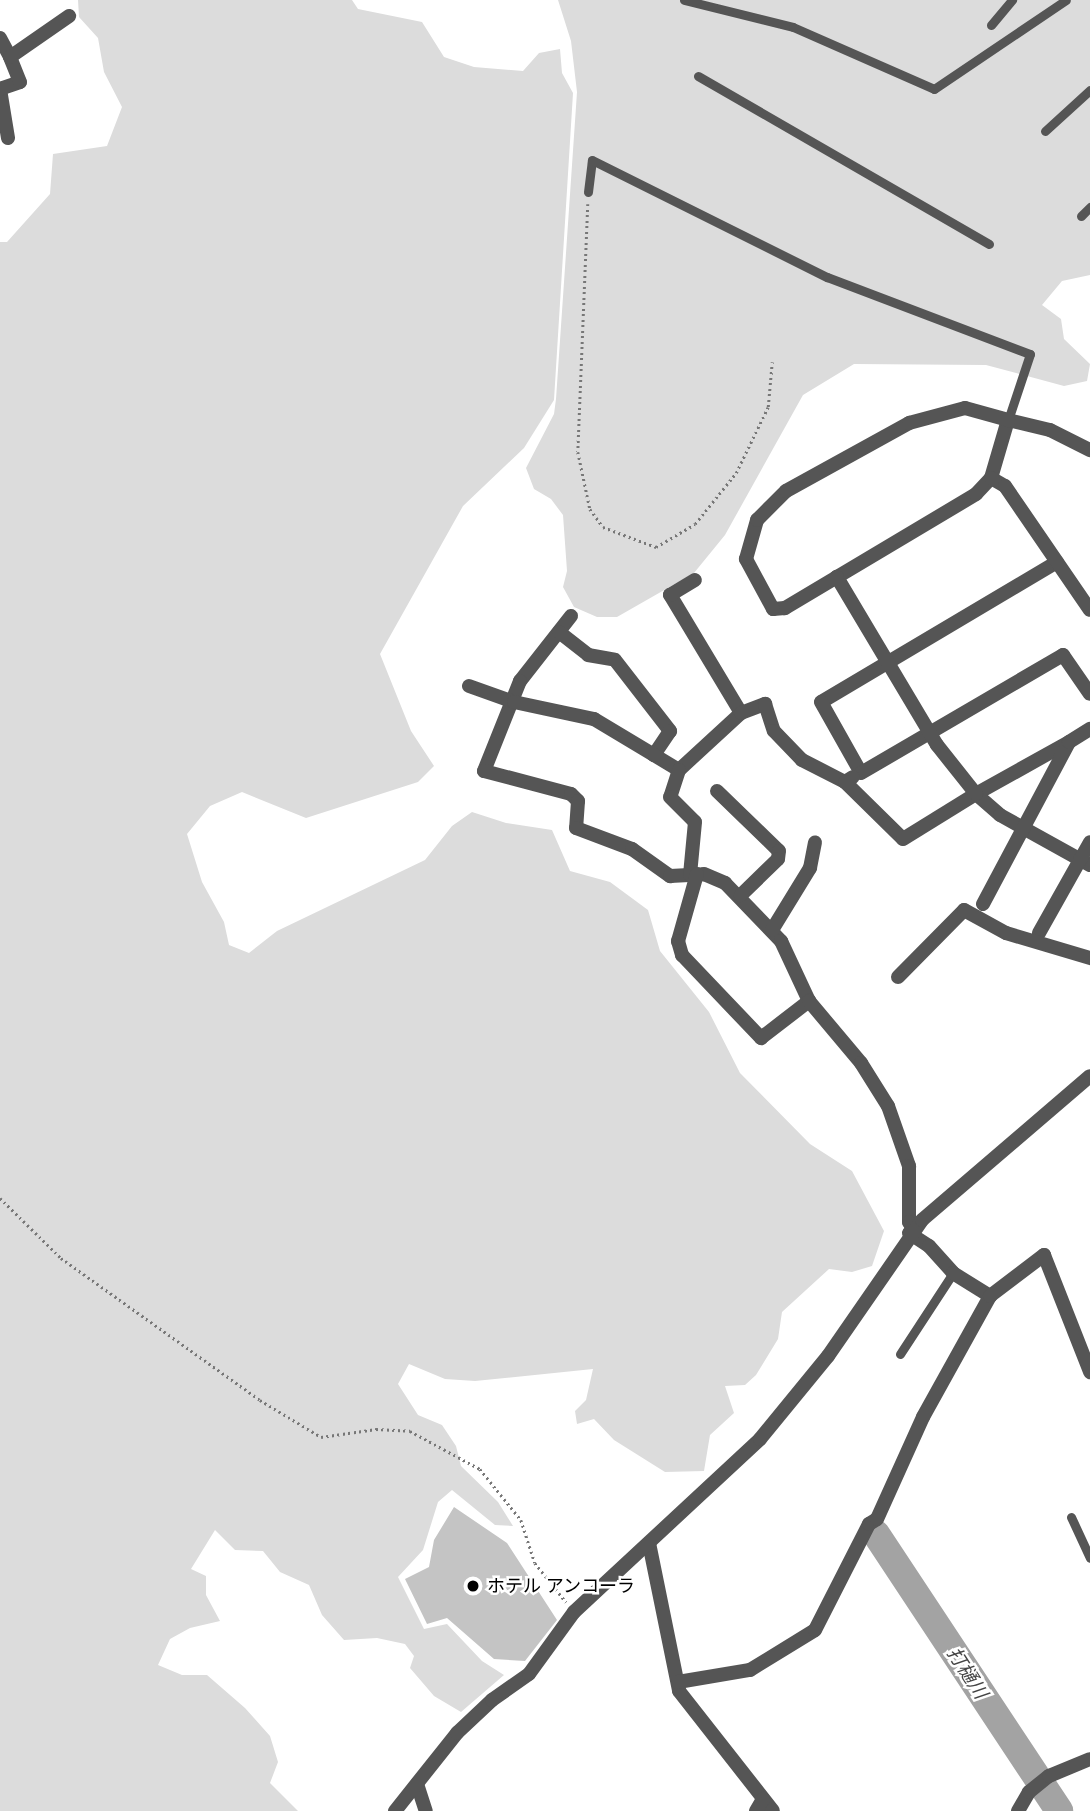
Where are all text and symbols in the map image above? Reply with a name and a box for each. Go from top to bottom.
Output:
place label: ホテル アンコーラ [487,1575,636,1597]
marker: ホテル アンコーラ [465,1578,481,1594]
water label: 打樋川 [942,1643,992,1703]

